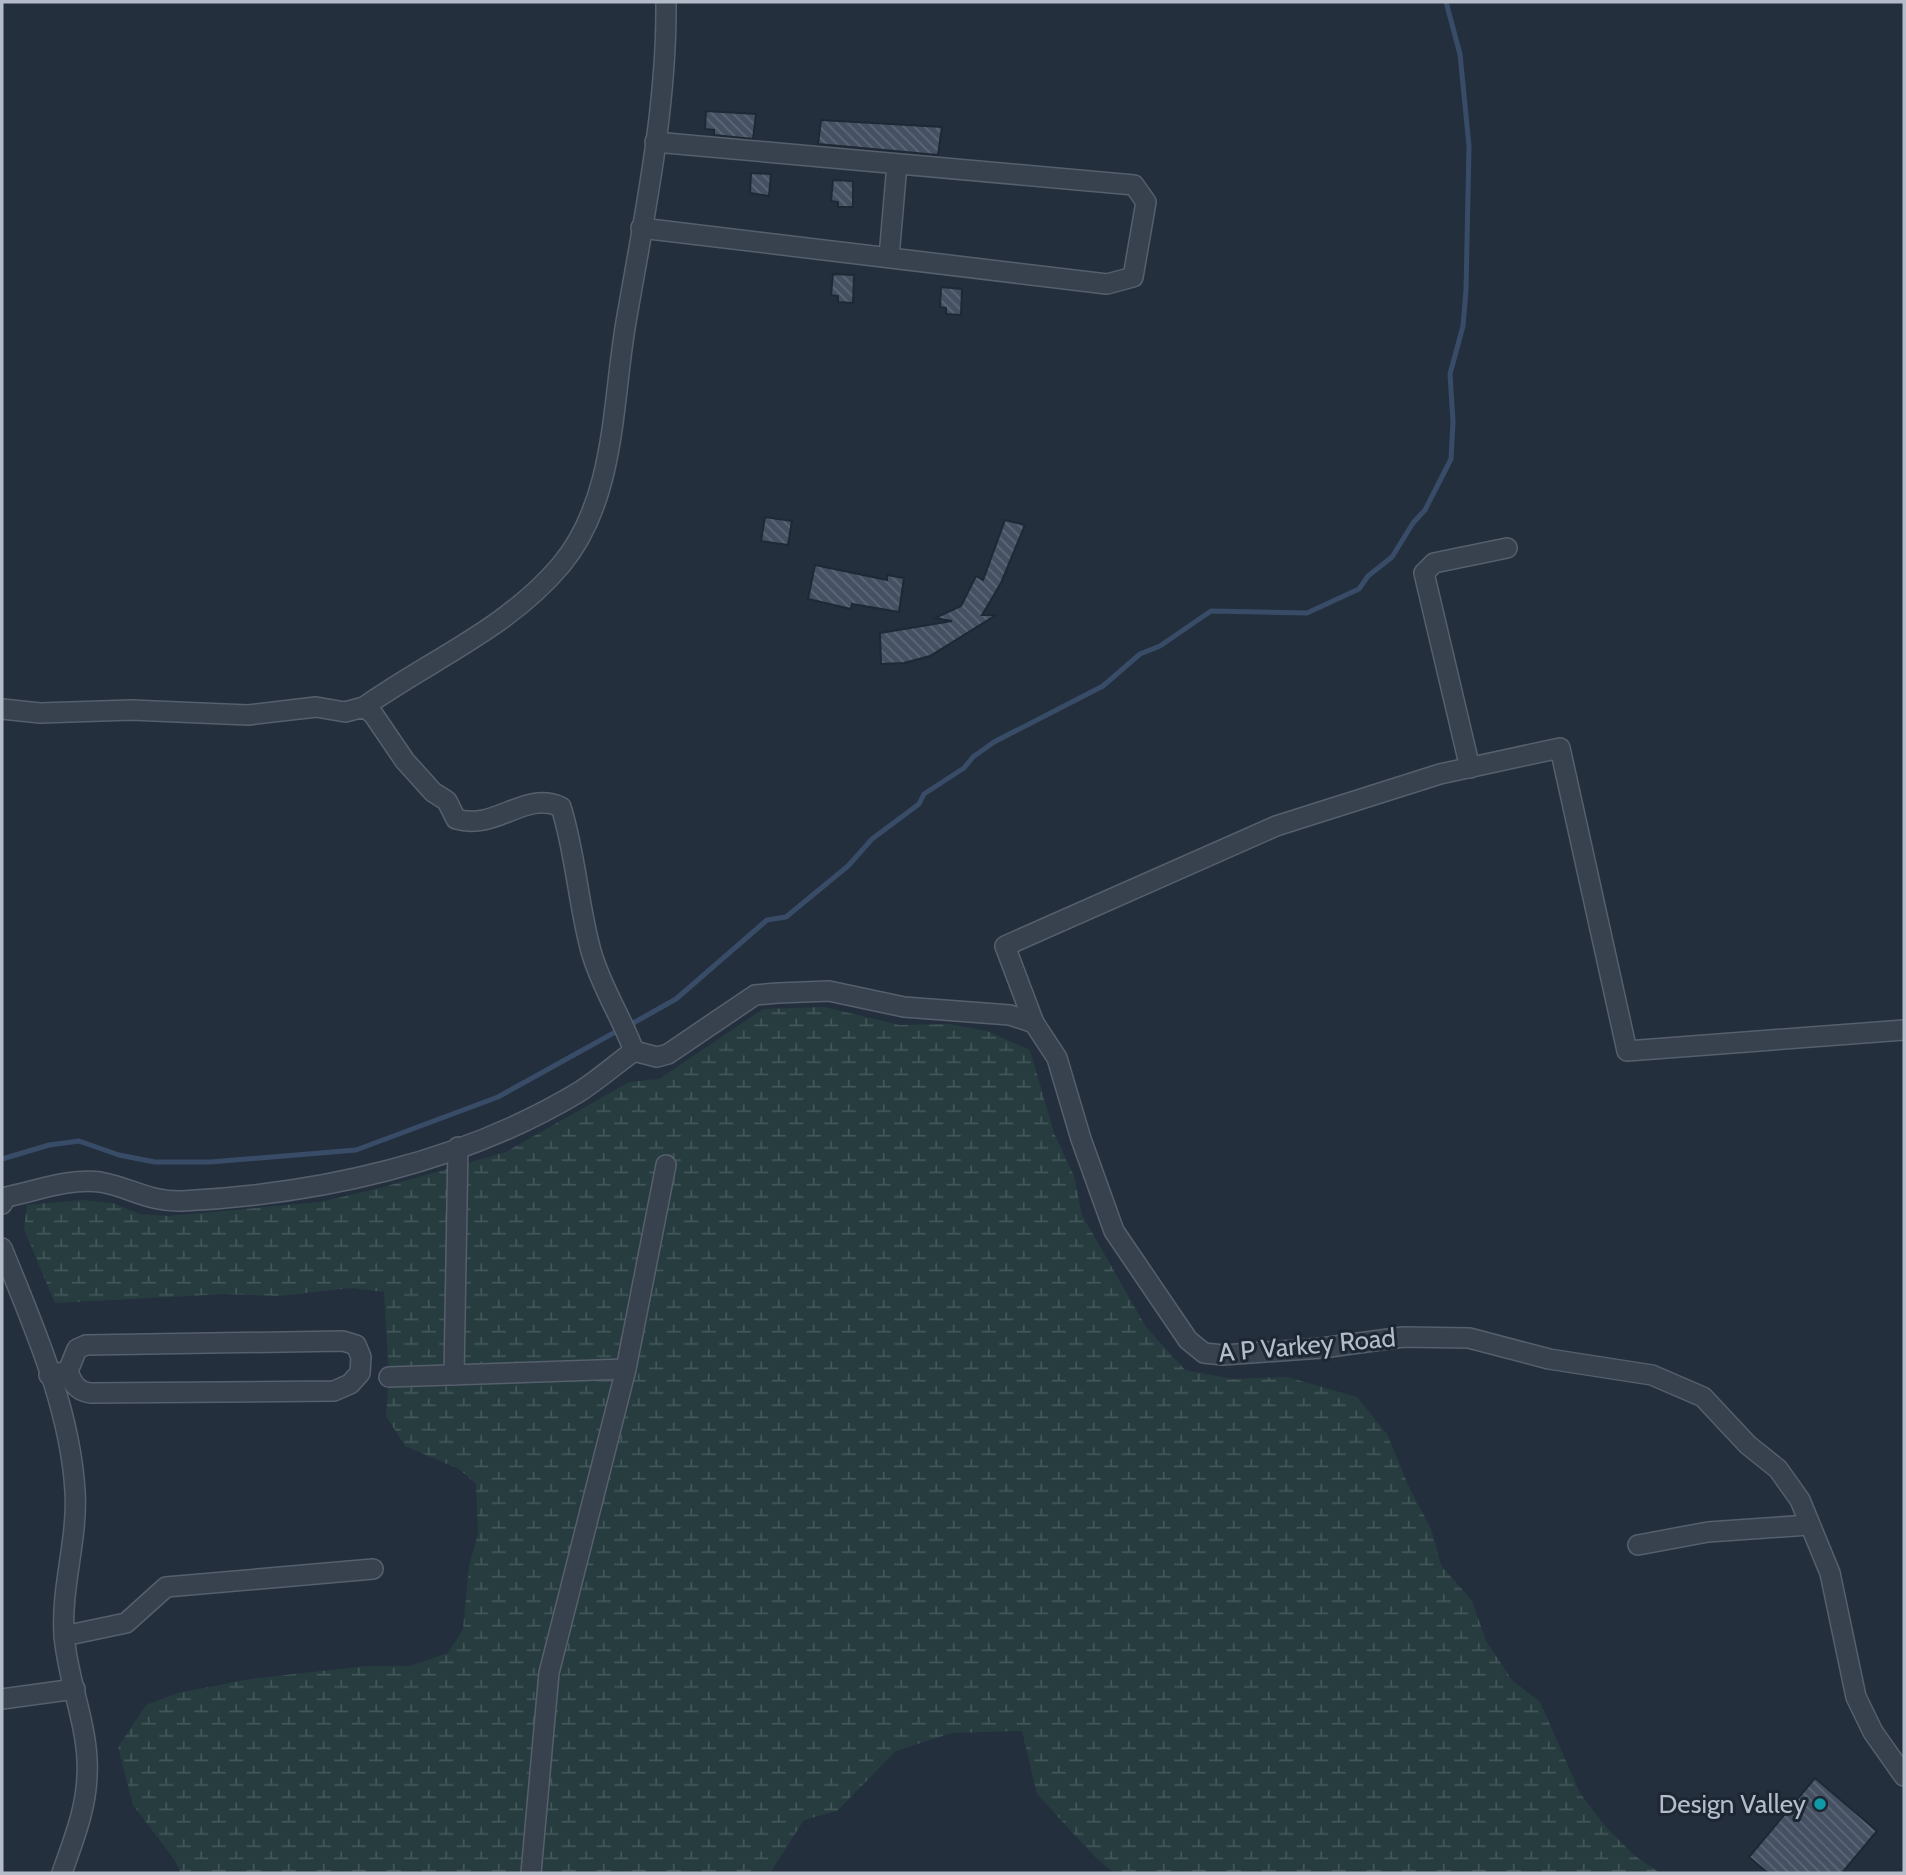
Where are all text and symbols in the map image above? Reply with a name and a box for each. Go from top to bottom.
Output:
street label: A P Varkey Road [1217,1321,1397,1369]
place label: Design Valley [1659,1788,1806,1820]
marker: Design Valley [1812,1796,1828,1812]

